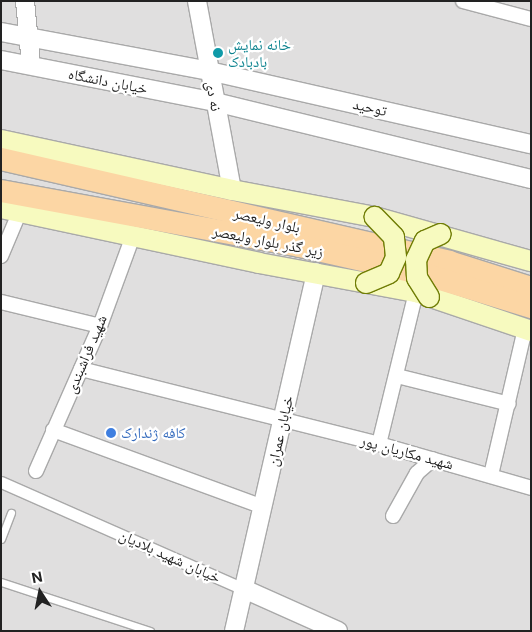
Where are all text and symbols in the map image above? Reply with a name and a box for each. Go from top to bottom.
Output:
place label: خانه نمایش بادبادک [228,35,291,70]
marker: خانه نمایش بادبادک [212,47,224,59]
street label: خیابان دانشگاه [67,65,149,97]
street label: نه دی [202,79,226,113]
street label: توحید [351,94,389,120]
street label: بلوار ولیعصر [232,204,302,236]
street label: زیر گذر بلوار ولیعصر [211,221,325,261]
street label: شهید فراشبندی [61,312,111,396]
street label: خیابان عمران [263,394,297,468]
place label: کافه ژندارک [121,424,186,442]
marker: کافه ژندارک [105,427,117,439]
street label: شهید مکاریان پور [359,431,455,473]
street label: خیابان شهید بلادیان [116,526,224,586]
north arrow [15,567,65,617]
text: N [30,567,44,586]

